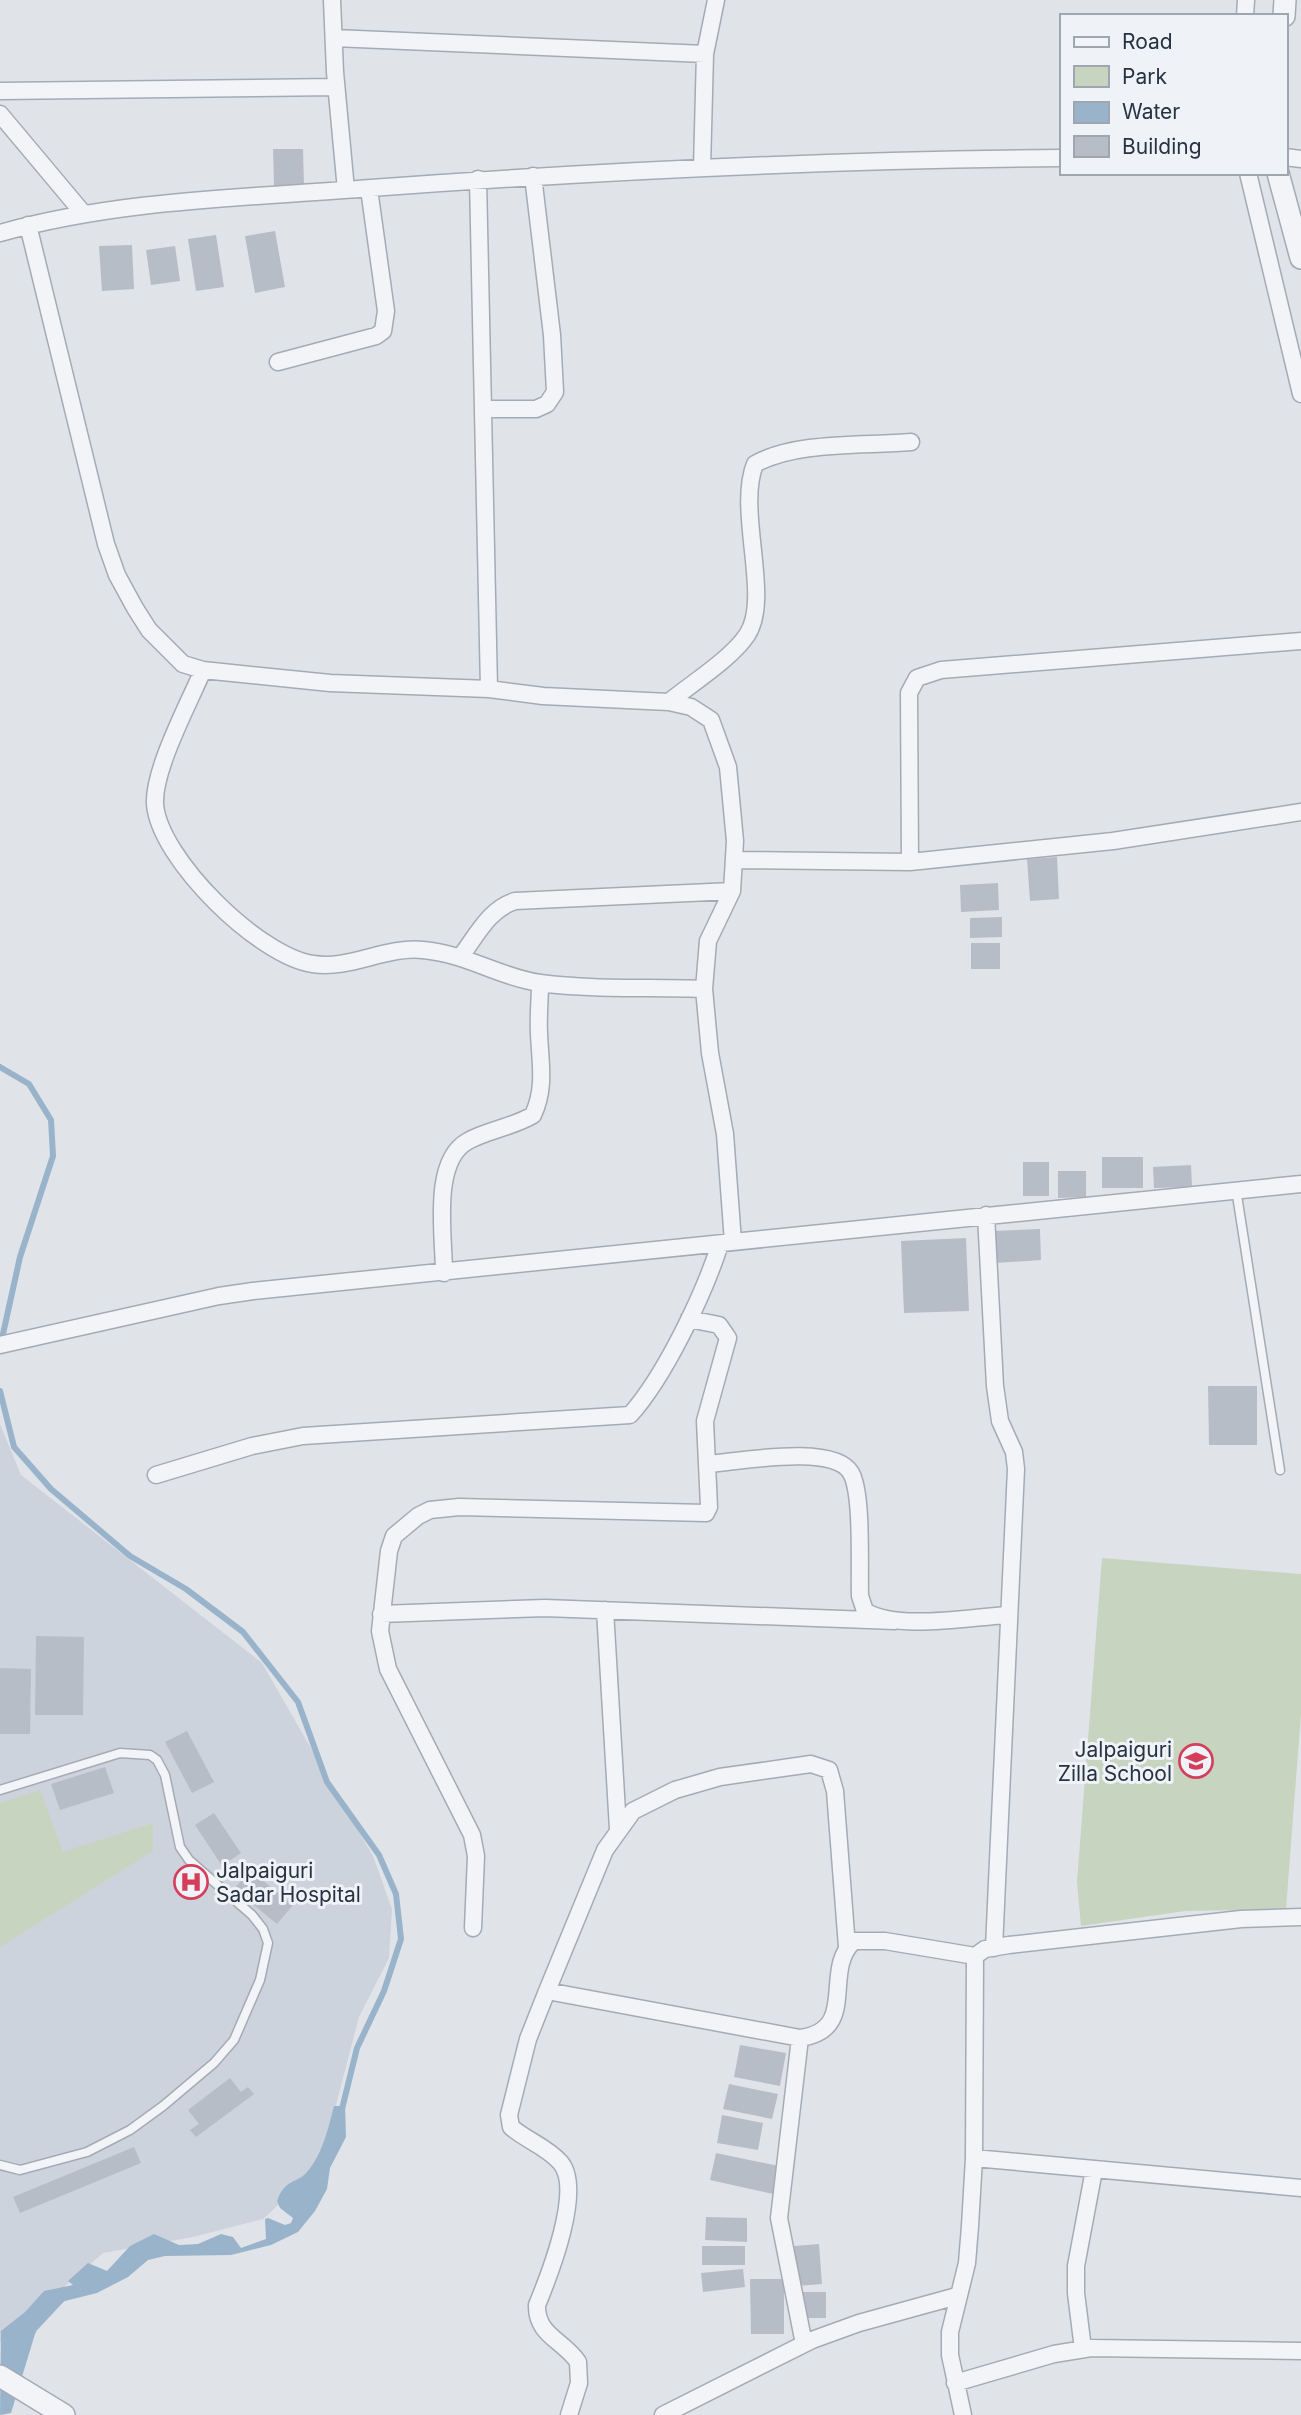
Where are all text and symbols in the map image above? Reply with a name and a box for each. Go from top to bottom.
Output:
legend [1060,14,1287,175]
text: Road [1122,29,1173,54]
text: Park [1122,64,1167,89]
text: Water [1122,99,1180,124]
text: Building [1122,134,1202,159]
place label: Jalpaiguri Zilla School [1058,1737,1172,1786]
school or university icon: Jalpaiguri Zilla School [1177,1742,1215,1780]
place label: Jalpaiguri Sadar Hospital [216,1858,361,1907]
hospital icon: Jalpaiguri Sadar Hospital [172,1863,210,1901]

